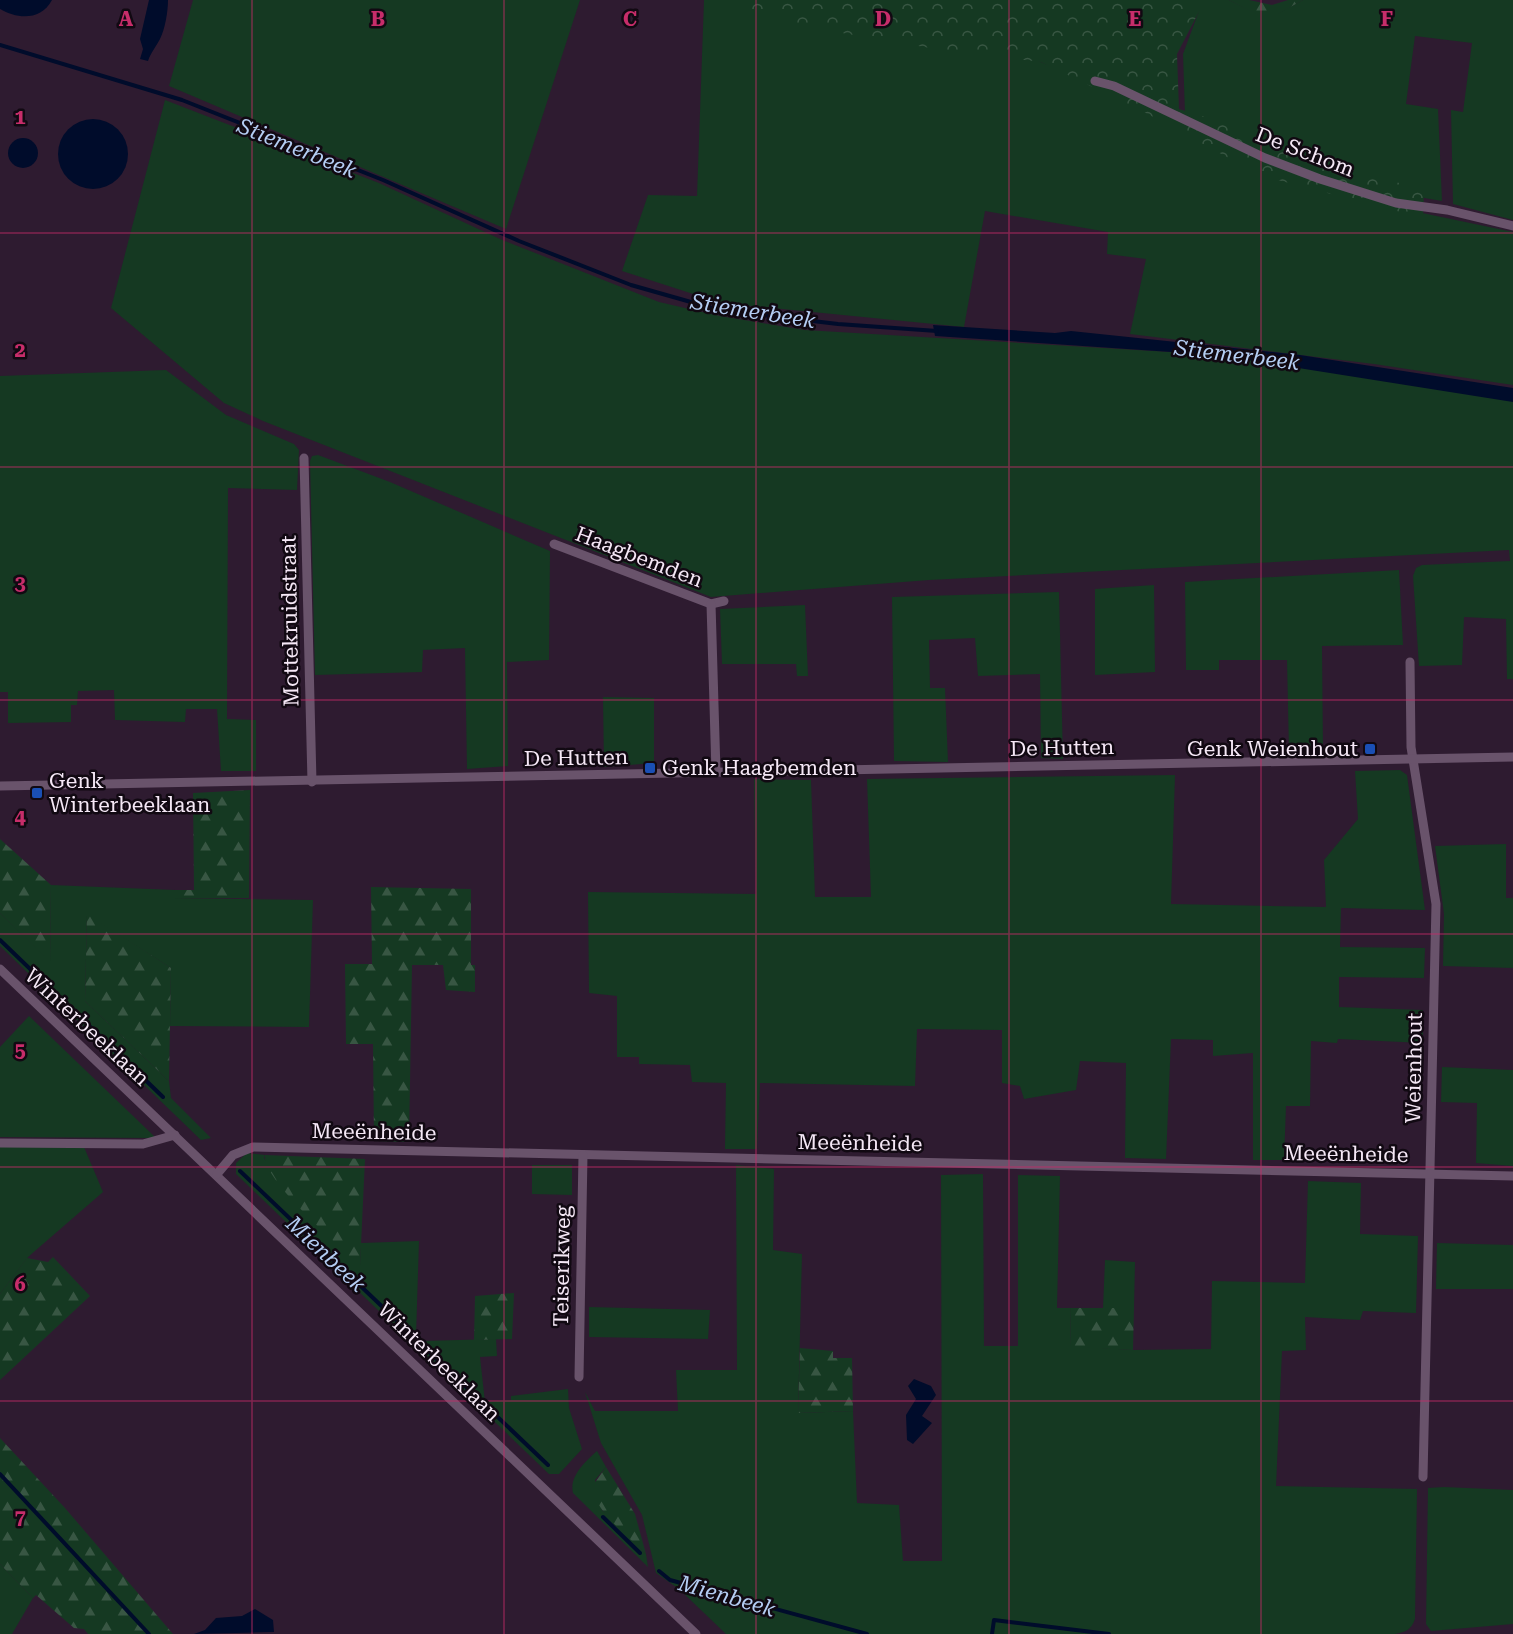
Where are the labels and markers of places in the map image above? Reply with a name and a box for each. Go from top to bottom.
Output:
place label: Genk Weienhout [1187,737,1358,761]
marker: Genk Weienhout [1363,742,1377,756]
place label: Genk Haagbemden [662,756,857,780]
marker: Genk Haagbemden [643,761,657,775]
place label: Genk Winterbeeklaan [49,769,211,817]
marker: Genk Winterbeeklaan [30,786,44,800]

